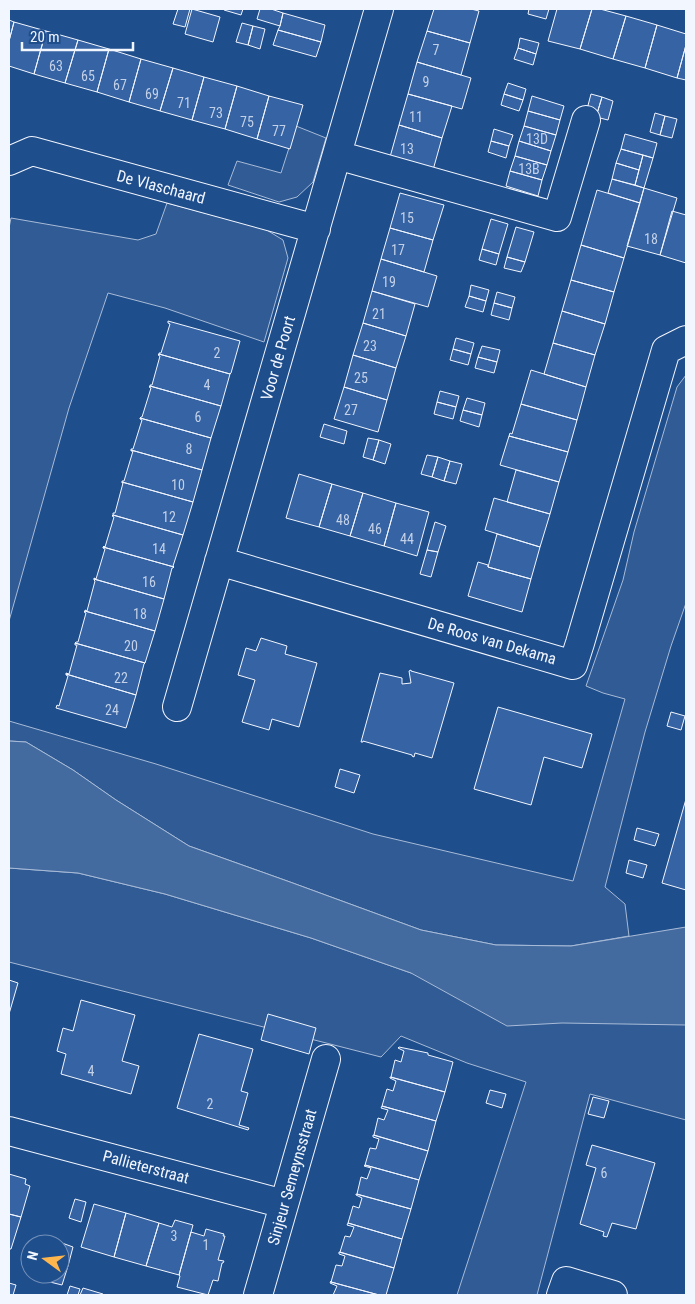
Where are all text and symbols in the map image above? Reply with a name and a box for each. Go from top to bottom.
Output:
scale bar [22,20,134,52]
text: 20 m [30,28,60,46]
house number: 7 [433,42,440,58]
house number: 63 [49,58,63,74]
house number: 65 [81,68,95,84]
house number: 9 [423,74,429,90]
house number: 67 [113,77,127,93]
house number: 69 [145,86,159,102]
house number: 71 [177,95,191,111]
house number: 73 [209,105,223,121]
house number: 11 [409,109,423,125]
house number: 75 [240,114,254,130]
house number: 77 [272,123,286,139]
house number: 13D [526,131,548,147]
house number: 13 [400,141,414,157]
house number: 13B [518,161,540,177]
street label: De Vlaschaard [115,166,207,208]
house number: 15 [400,210,414,226]
house number: 18 [644,231,658,247]
house number: 17 [391,242,405,258]
house number: 19 [382,274,396,290]
house number: 21 [372,306,386,322]
street label: Voor de Poort [257,313,299,403]
house number: 23 [363,338,377,354]
house number: 2 [214,345,221,361]
house number: 25 [354,370,368,386]
house number: 4 [204,377,211,393]
house number: 27 [344,402,358,418]
house number: 6 [195,409,202,425]
house number: 8 [186,441,193,457]
house number: 10 [171,477,185,493]
house number: 12 [162,509,176,525]
house number: 48 [336,512,350,528]
house number: 46 [368,521,382,537]
house number: 44 [400,531,414,547]
house number: 14 [152,541,166,557]
house number: 16 [142,574,156,590]
house number: 18 [133,606,147,622]
street label: De Roos van Dekama [426,614,558,668]
house number: 20 [124,638,138,654]
house number: 22 [114,670,128,686]
house number: 24 [105,702,119,718]
house number: 4 [88,1063,95,1079]
house number: 2 [207,1096,214,1112]
street label: Sinjeur Semeynsstraat [263,1107,321,1247]
street label: Pallieterstraat [101,1146,192,1188]
house number: 6 [601,1165,608,1181]
house number: 3 [171,1228,177,1244]
north arrow [20,1234,70,1284]
house number: 1 [203,1237,209,1253]
text: N [24,1249,41,1262]

